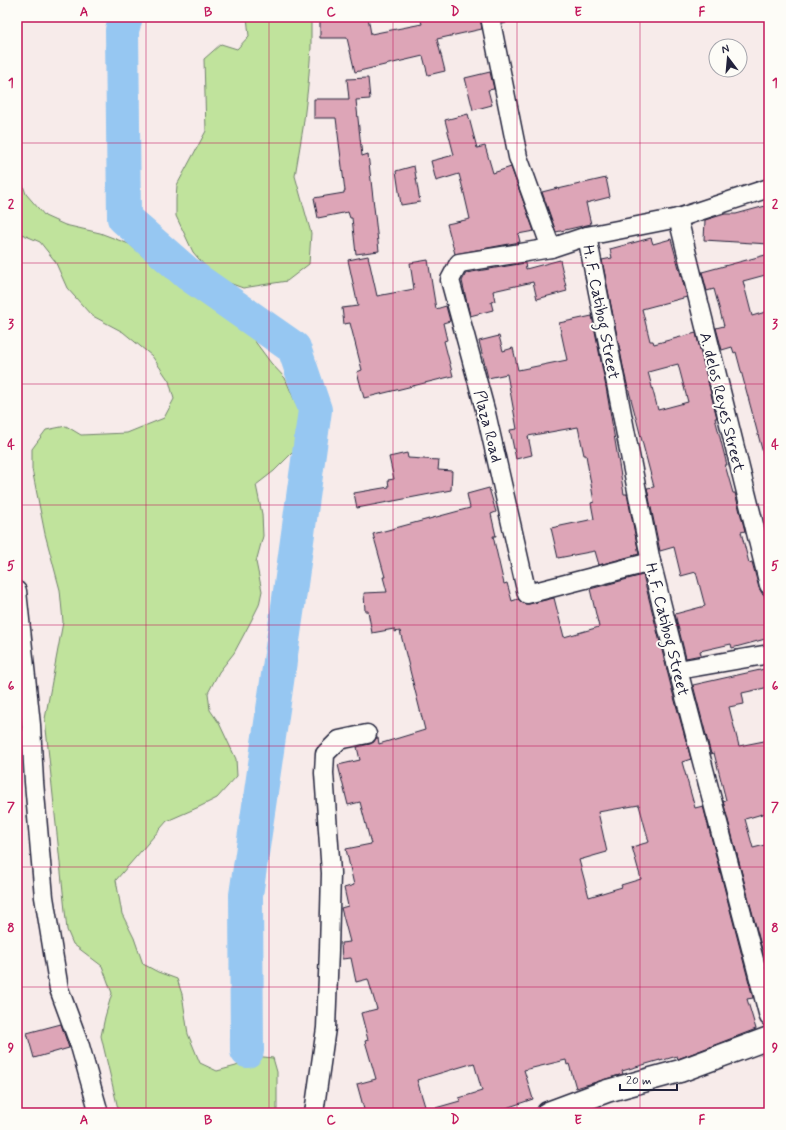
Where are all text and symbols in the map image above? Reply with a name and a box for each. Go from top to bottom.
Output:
text: A [80,4,88,21]
text: B [204,4,213,21]
text: C [326,4,336,21]
text: D [451,4,460,21]
text: E [574,4,582,21]
text: F [699,4,706,21]
north arrow [708,38,748,78]
text: N [720,42,731,57]
text: 1 [8,75,14,92]
text: 1 [772,75,778,92]
text: 2 [8,196,15,213]
text: 2 [772,196,779,213]
street label: H. F. Catibog Street [576,243,624,382]
text: 3 [8,316,14,333]
text: 3 [772,316,778,333]
street label: A. delos Reyes Street [694,330,749,475]
street label: Plaza Road [468,388,507,465]
text: 4 [7,437,15,454]
text: 4 [771,437,779,454]
text: 5 [7,558,15,575]
text: 5 [771,558,779,575]
street label: H. F. Catibog Street [639,561,693,699]
text: 6 [8,678,15,695]
text: 6 [772,678,779,695]
text: 7 [7,799,15,816]
text: 7 [771,799,779,816]
text: 8 [7,920,15,937]
text: 8 [771,920,779,937]
text: 9 [8,1040,15,1057]
text: 9 [772,1040,779,1057]
scale bar [620,1066,677,1092]
text: 20 m [626,1073,652,1089]
text: A [80,1112,88,1129]
text: B [204,1112,213,1129]
text: C [326,1112,336,1129]
text: D [451,1112,460,1129]
text: E [574,1112,582,1129]
text: F [699,1112,706,1129]

